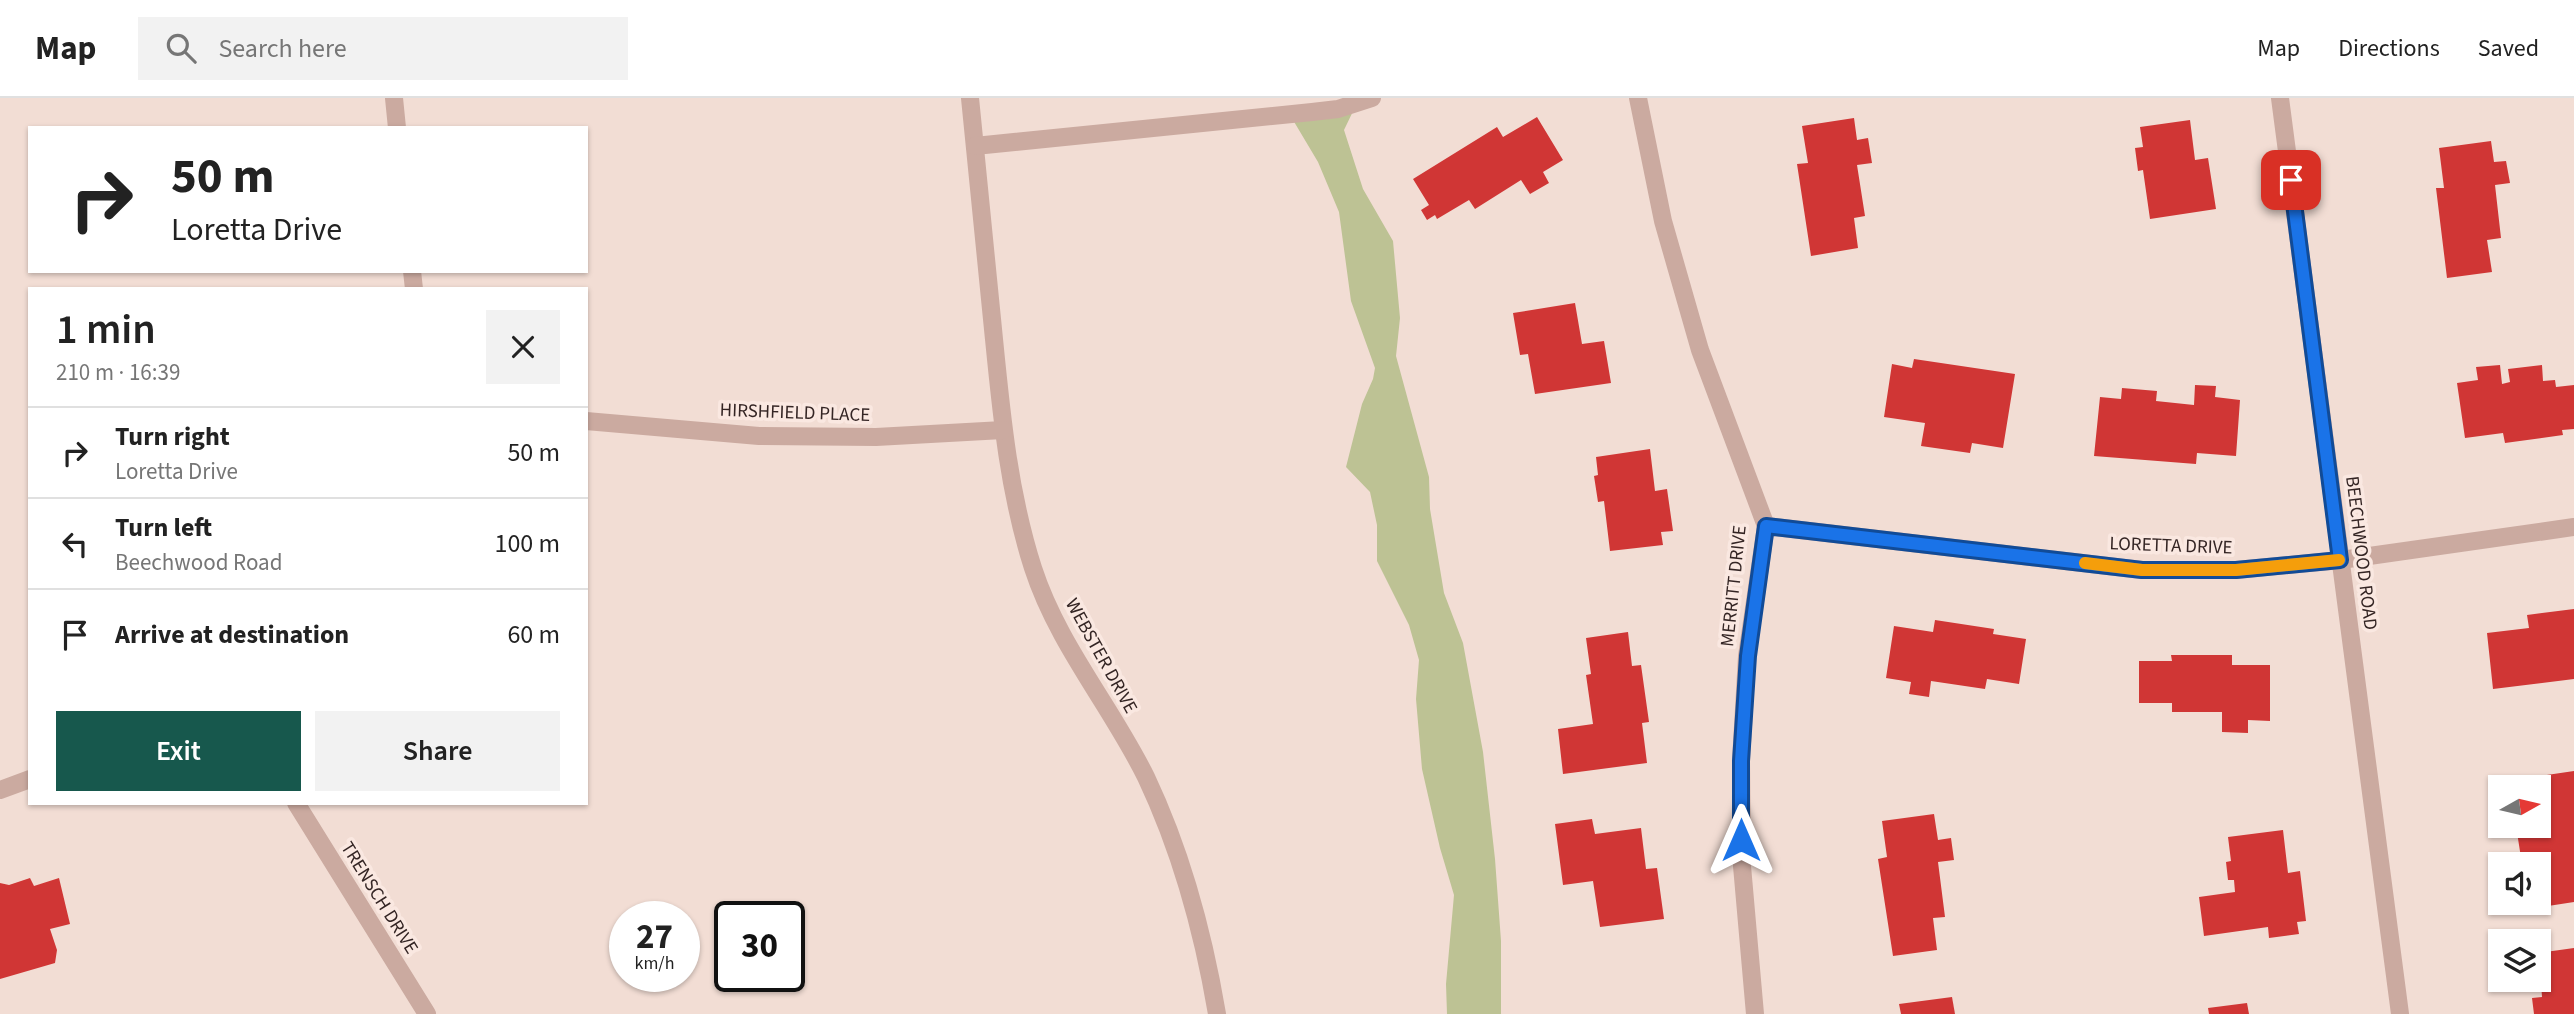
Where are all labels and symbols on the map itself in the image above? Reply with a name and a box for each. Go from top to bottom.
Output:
pin [2261,150,2321,210]
street label: HIRSHFIELD PLACE [719,397,871,429]
street label: BEECHWOOD ROAD [2338,474,2384,632]
street label: MERRITT DRIVE [1714,524,1754,648]
street label: LORETTA DRIVE [2109,530,2233,562]
street label: WEBSTER DRIVE [1058,594,1144,718]
north arrow [2488,775,2552,838]
position arrow [1704,803,1778,877]
street label: TRENSCH DRIVE [334,837,424,959]
speed limit sign: 30 [714,901,805,992]

